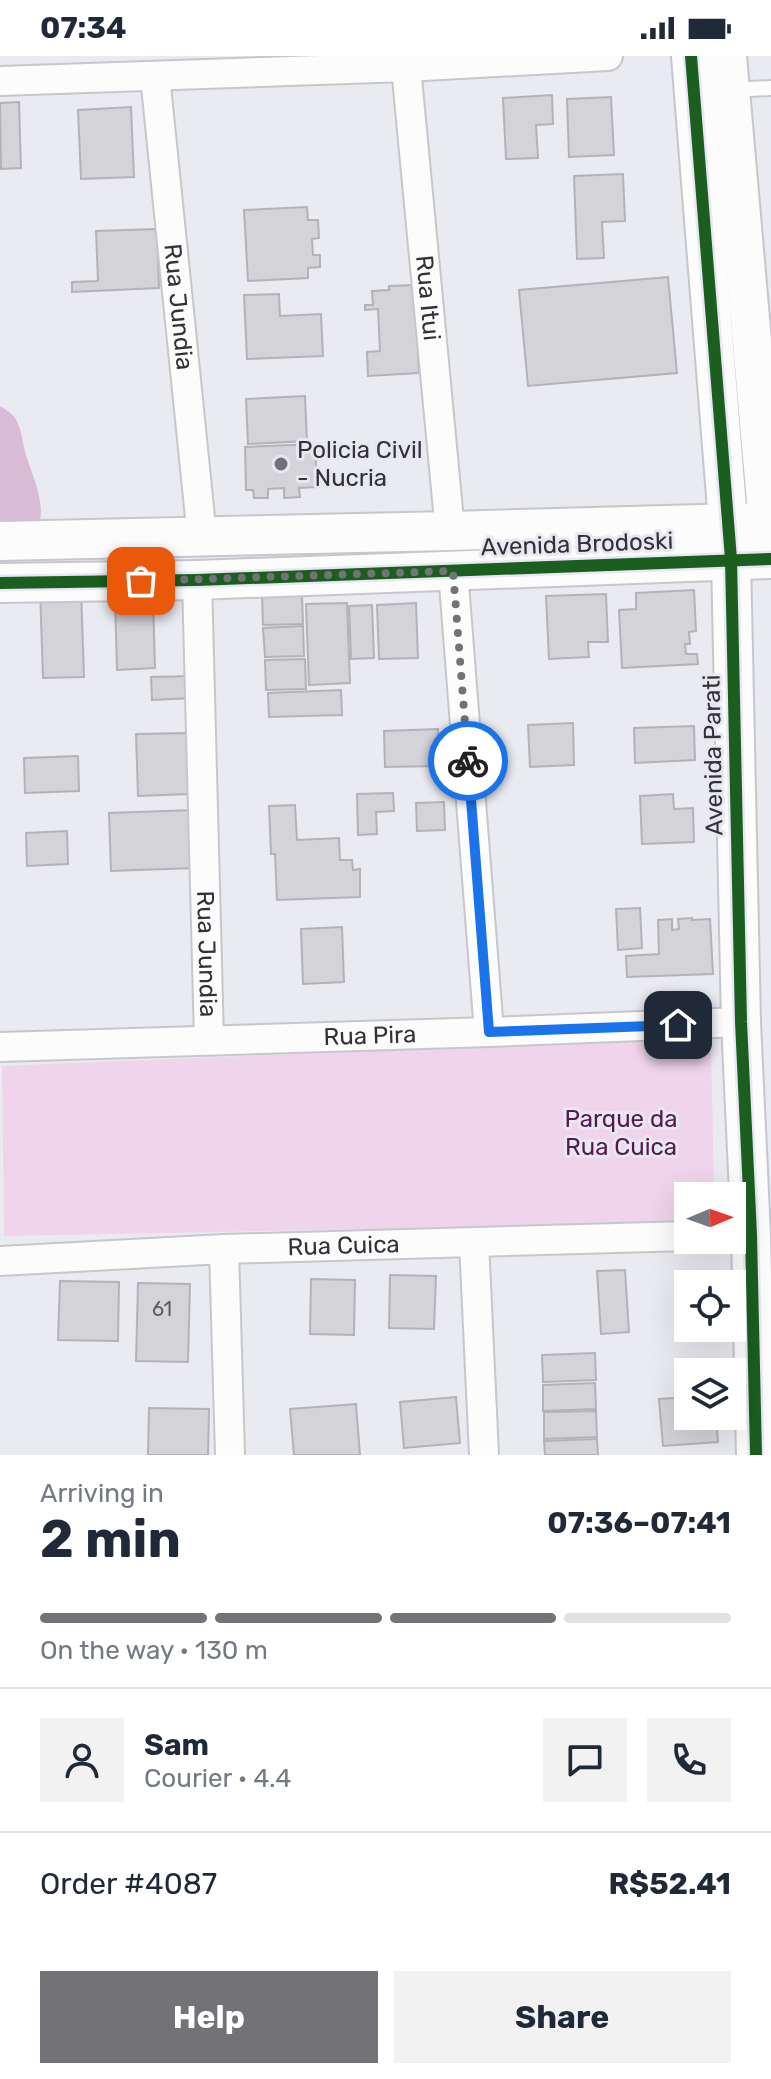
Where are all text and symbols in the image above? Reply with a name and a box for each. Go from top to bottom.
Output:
text: 07:34 [40,10,127,46]
street label: Rua Jundia [158,242,199,371]
street label: Rua Itui [410,254,446,342]
place label: Policia Civil - Nucria [297,436,423,492]
marker: Policia Civil - Nucria [272,455,290,473]
street label: Avenida Brodoski [480,527,674,561]
pin [107,547,175,615]
icon: bag [119,559,163,603]
street label: Avenida Parati [698,674,728,836]
courier [428,721,508,801]
icon: bike [446,739,490,783]
street label: Rua Jundia [191,890,222,1018]
pin [644,991,712,1059]
icon: home [656,1003,700,1047]
street label: Rua Pira [323,1020,417,1051]
park label: Parque da Rua Cuica [565,1105,677,1161]
north arrow [674,1182,746,1254]
map controls [674,1182,746,1430]
street label: Rua Cuica [287,1230,400,1261]
button: locate [674,1270,746,1342]
house number: 61 [152,1297,172,1321]
button: layers [674,1358,746,1430]
text: Arriving in [40,1478,164,1509]
text: 07:36–07:41 [547,1505,731,1541]
text: 2 min [40,1508,181,1570]
text: On the way · 130 m [40,1635,268,1666]
button: person [40,1718,124,1802]
button: chat [543,1718,627,1802]
button: phone [647,1718,731,1802]
text: Sam [144,1727,209,1763]
text: Courier · 4.4 [144,1763,291,1794]
text: Order #4087 [40,1866,217,1902]
text: R$52.41 [608,1866,731,1902]
button: Help [40,1971,378,2063]
button: Share [394,1971,731,2063]

